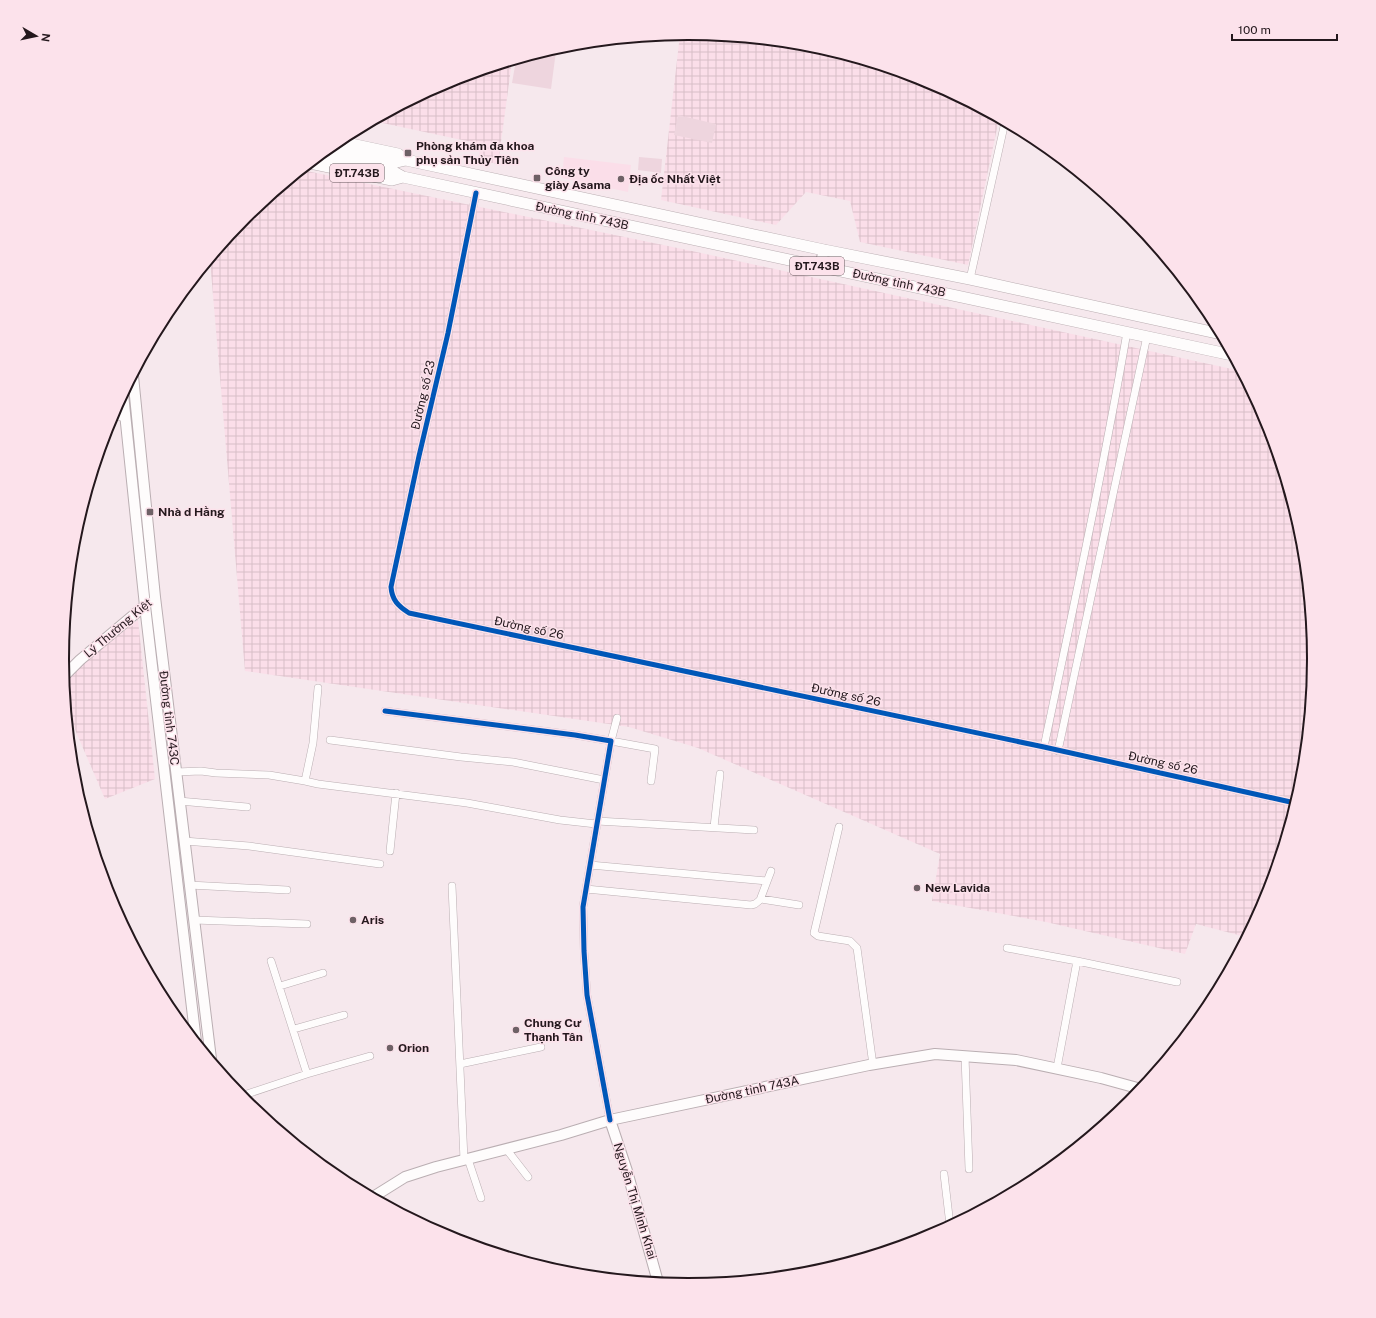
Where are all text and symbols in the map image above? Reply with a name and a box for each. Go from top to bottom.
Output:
north arrow [16,16,56,56]
scale bar [1232,16,1337,42]
text: 100 m [1238,23,1271,37]
text: N [39,32,52,43]
place label: Phòng khám đa khoa phụ sản Thủy Tiên [416,139,535,167]
marker: Phòng khám đa khoa phụ sản Thủy Tiên [403,148,413,158]
road number: ĐT.743B [330,164,384,182]
place label: Công ty giày Asama [545,164,611,192]
place label: Địa ốc Nhất Việt [629,172,721,186]
marker: Công ty giày Asama [532,173,542,183]
marker: Địa ốc Nhất Việt [616,174,626,184]
street label: Đường tỉnh 743B [534,199,630,233]
road number: ĐT.743B [790,257,844,275]
street label: Đường tỉnh 743B [851,266,947,300]
street label: Đường số 23 [408,359,438,431]
place label: Nhà d Hằng [158,505,225,519]
marker: Nhà d Hằng [145,507,155,517]
street label: Lý Thường Kiệt [81,595,155,660]
street label: Đường số 26 [493,614,565,642]
street label: Đường tỉnh 743C [156,670,182,766]
street label: Đường số 26 [810,681,882,709]
street label: Đường số 26 [1127,749,1199,777]
place label: New Lavida [925,881,990,895]
marker: New Lavida [912,883,922,893]
place label: Aris [361,913,384,927]
marker: Aris [348,915,358,925]
place label: Chung Cư Thạnh Tân [524,1016,583,1044]
marker: Chung Cư Thạnh Tân [511,1025,521,1035]
place label: Orion [398,1041,429,1055]
marker: Orion [385,1043,395,1053]
street label: Đường tỉnh 743A [704,1073,801,1107]
street label: Nguyễn Thị Minh Khai [611,1141,659,1261]

